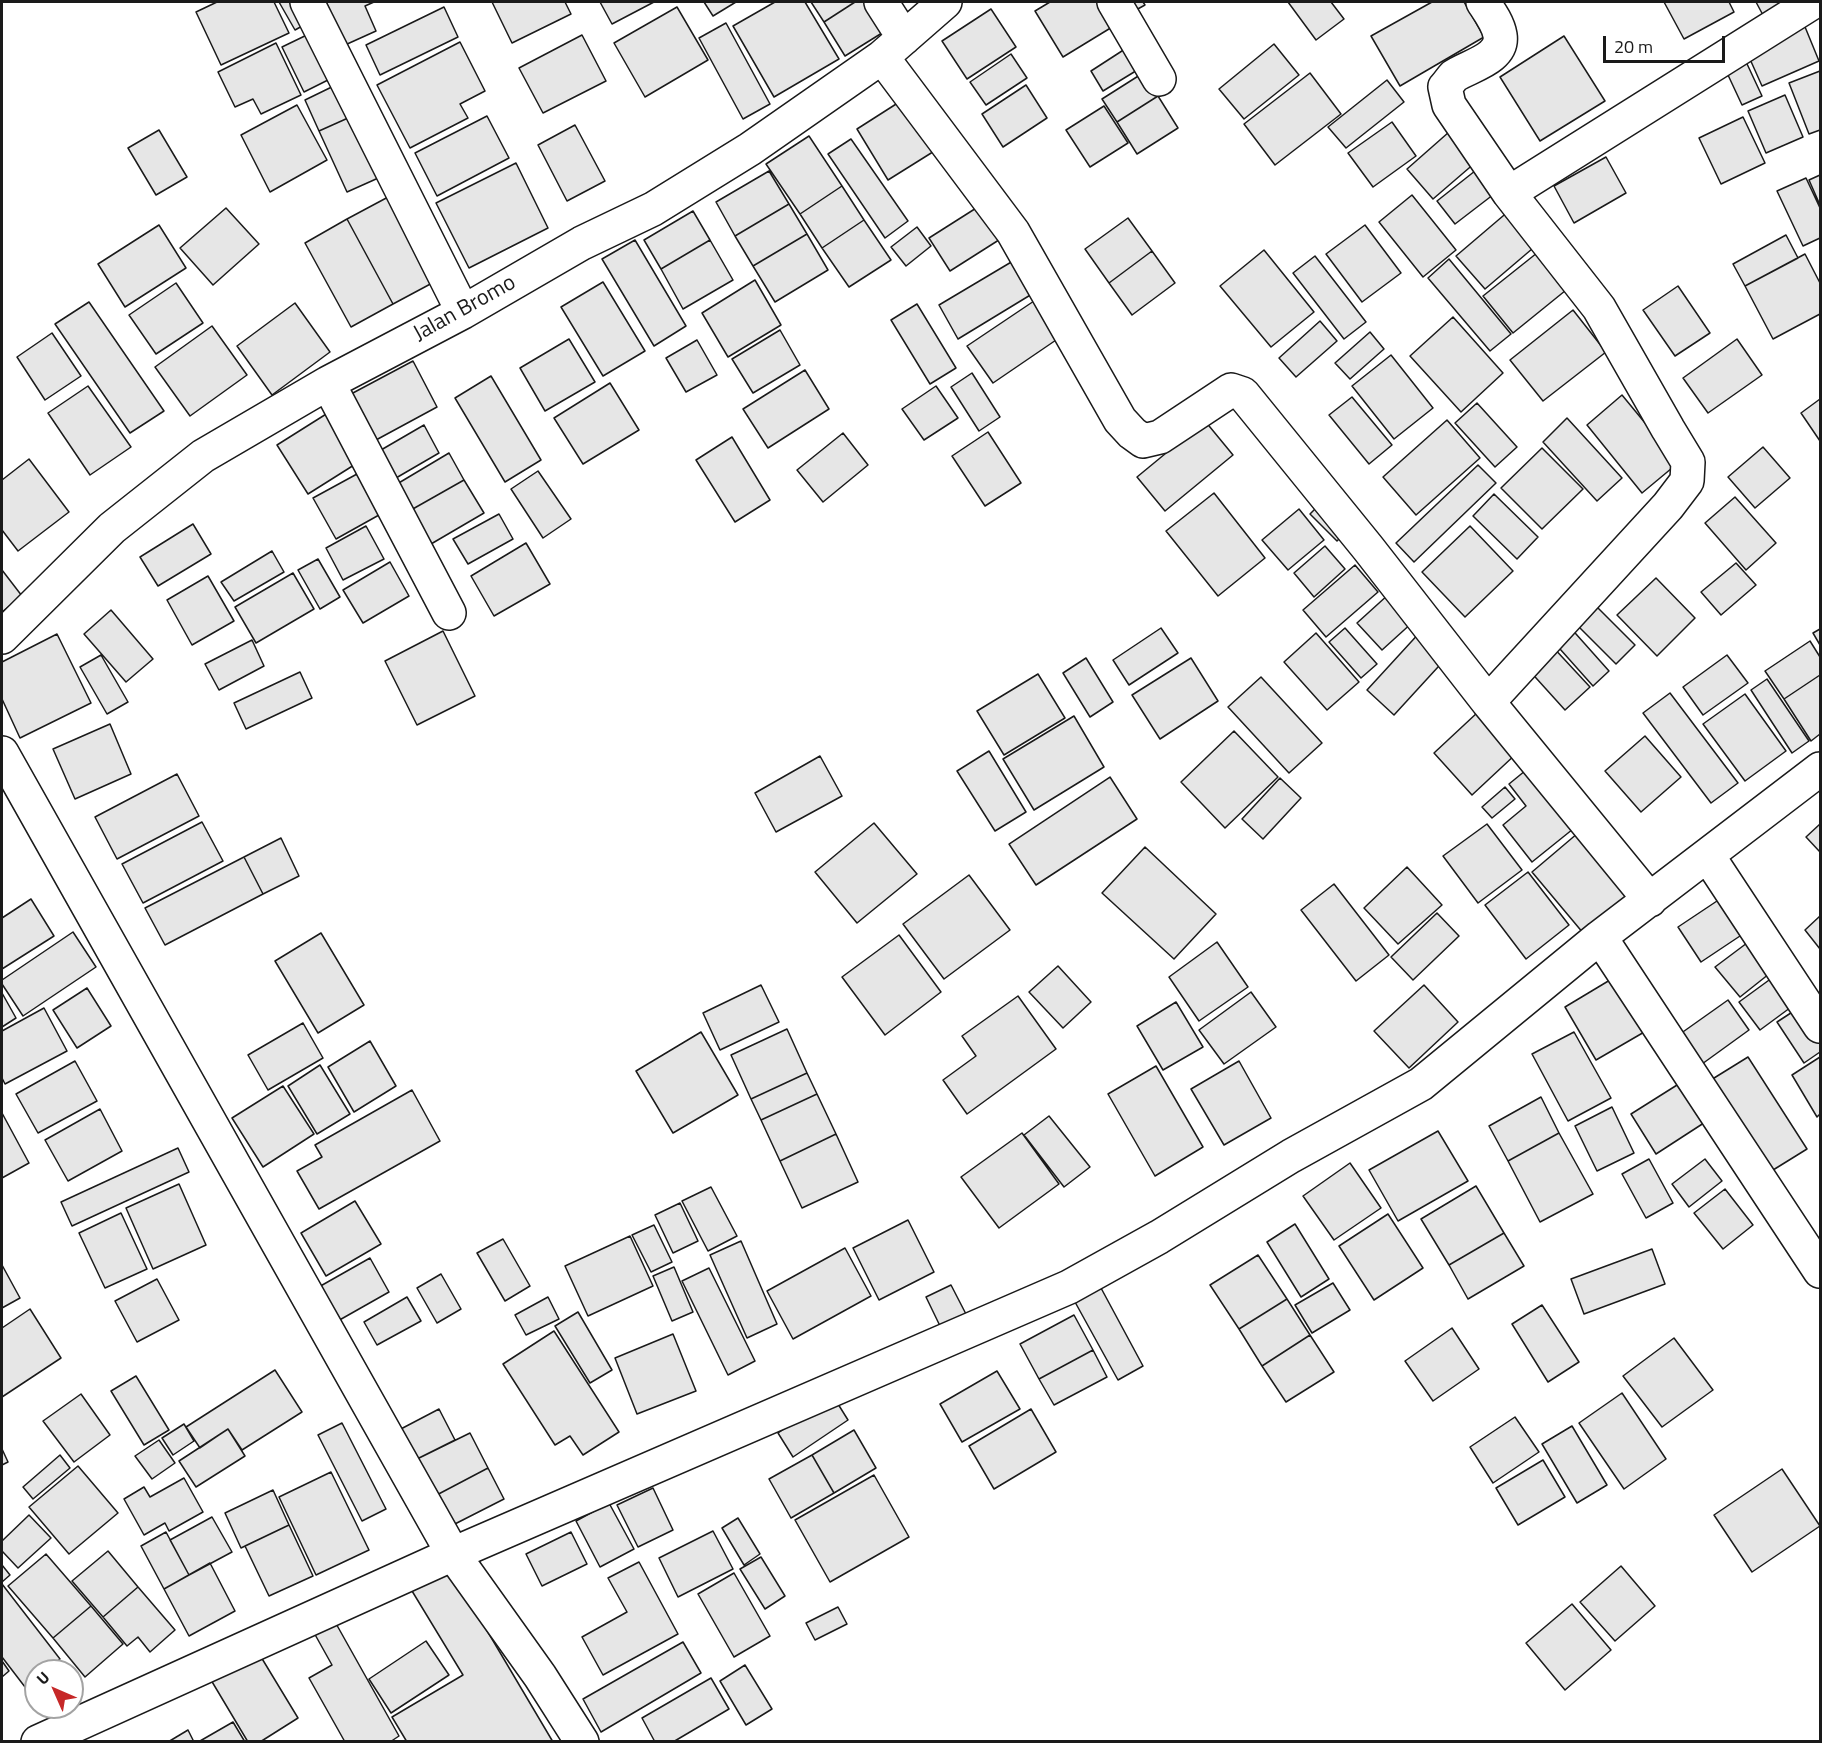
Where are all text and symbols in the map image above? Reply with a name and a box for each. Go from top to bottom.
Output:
scale bar [1606,24,1728,62]
text: 20 m [1614,33,1653,60]
street label: Jalan Bromo [409,270,521,348]
north arrow [24,1659,84,1719]
text: U [30,1665,55,1690]

